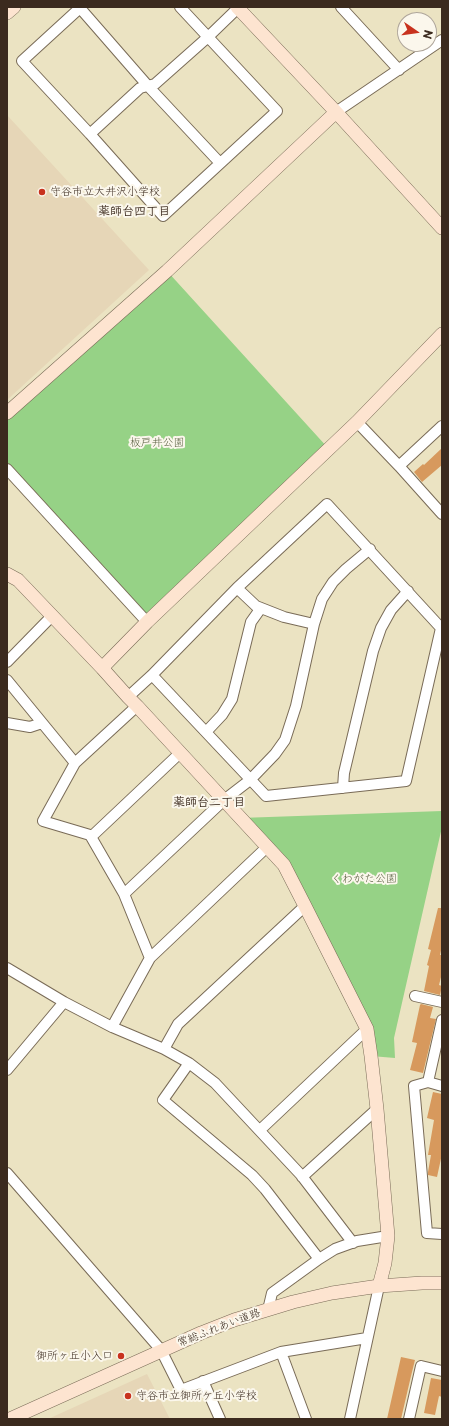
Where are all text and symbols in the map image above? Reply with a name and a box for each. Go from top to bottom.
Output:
north arrow [397,12,437,52]
text: N [419,28,437,41]
place label: 守谷市立大井沢小学校 [50,185,160,199]
marker: 守谷市立大井沢小学校 [37,187,47,197]
district label: 薬師台四丁目 [98,205,170,219]
park label: 板戸井公園 [130,436,184,450]
district label: 薬師台二丁目 [173,796,245,810]
park label: くわがた公園 [331,872,397,886]
street label: 常総ふれあい道路 [176,1306,262,1350]
place label: 御所ヶ丘小入口 [36,1349,113,1363]
marker: 御所ヶ丘小入口 [116,1351,126,1361]
place label: 守谷市立御所ケ丘小学校 [136,1389,257,1403]
marker: 守谷市立御所ケ丘小学校 [123,1391,133,1401]

